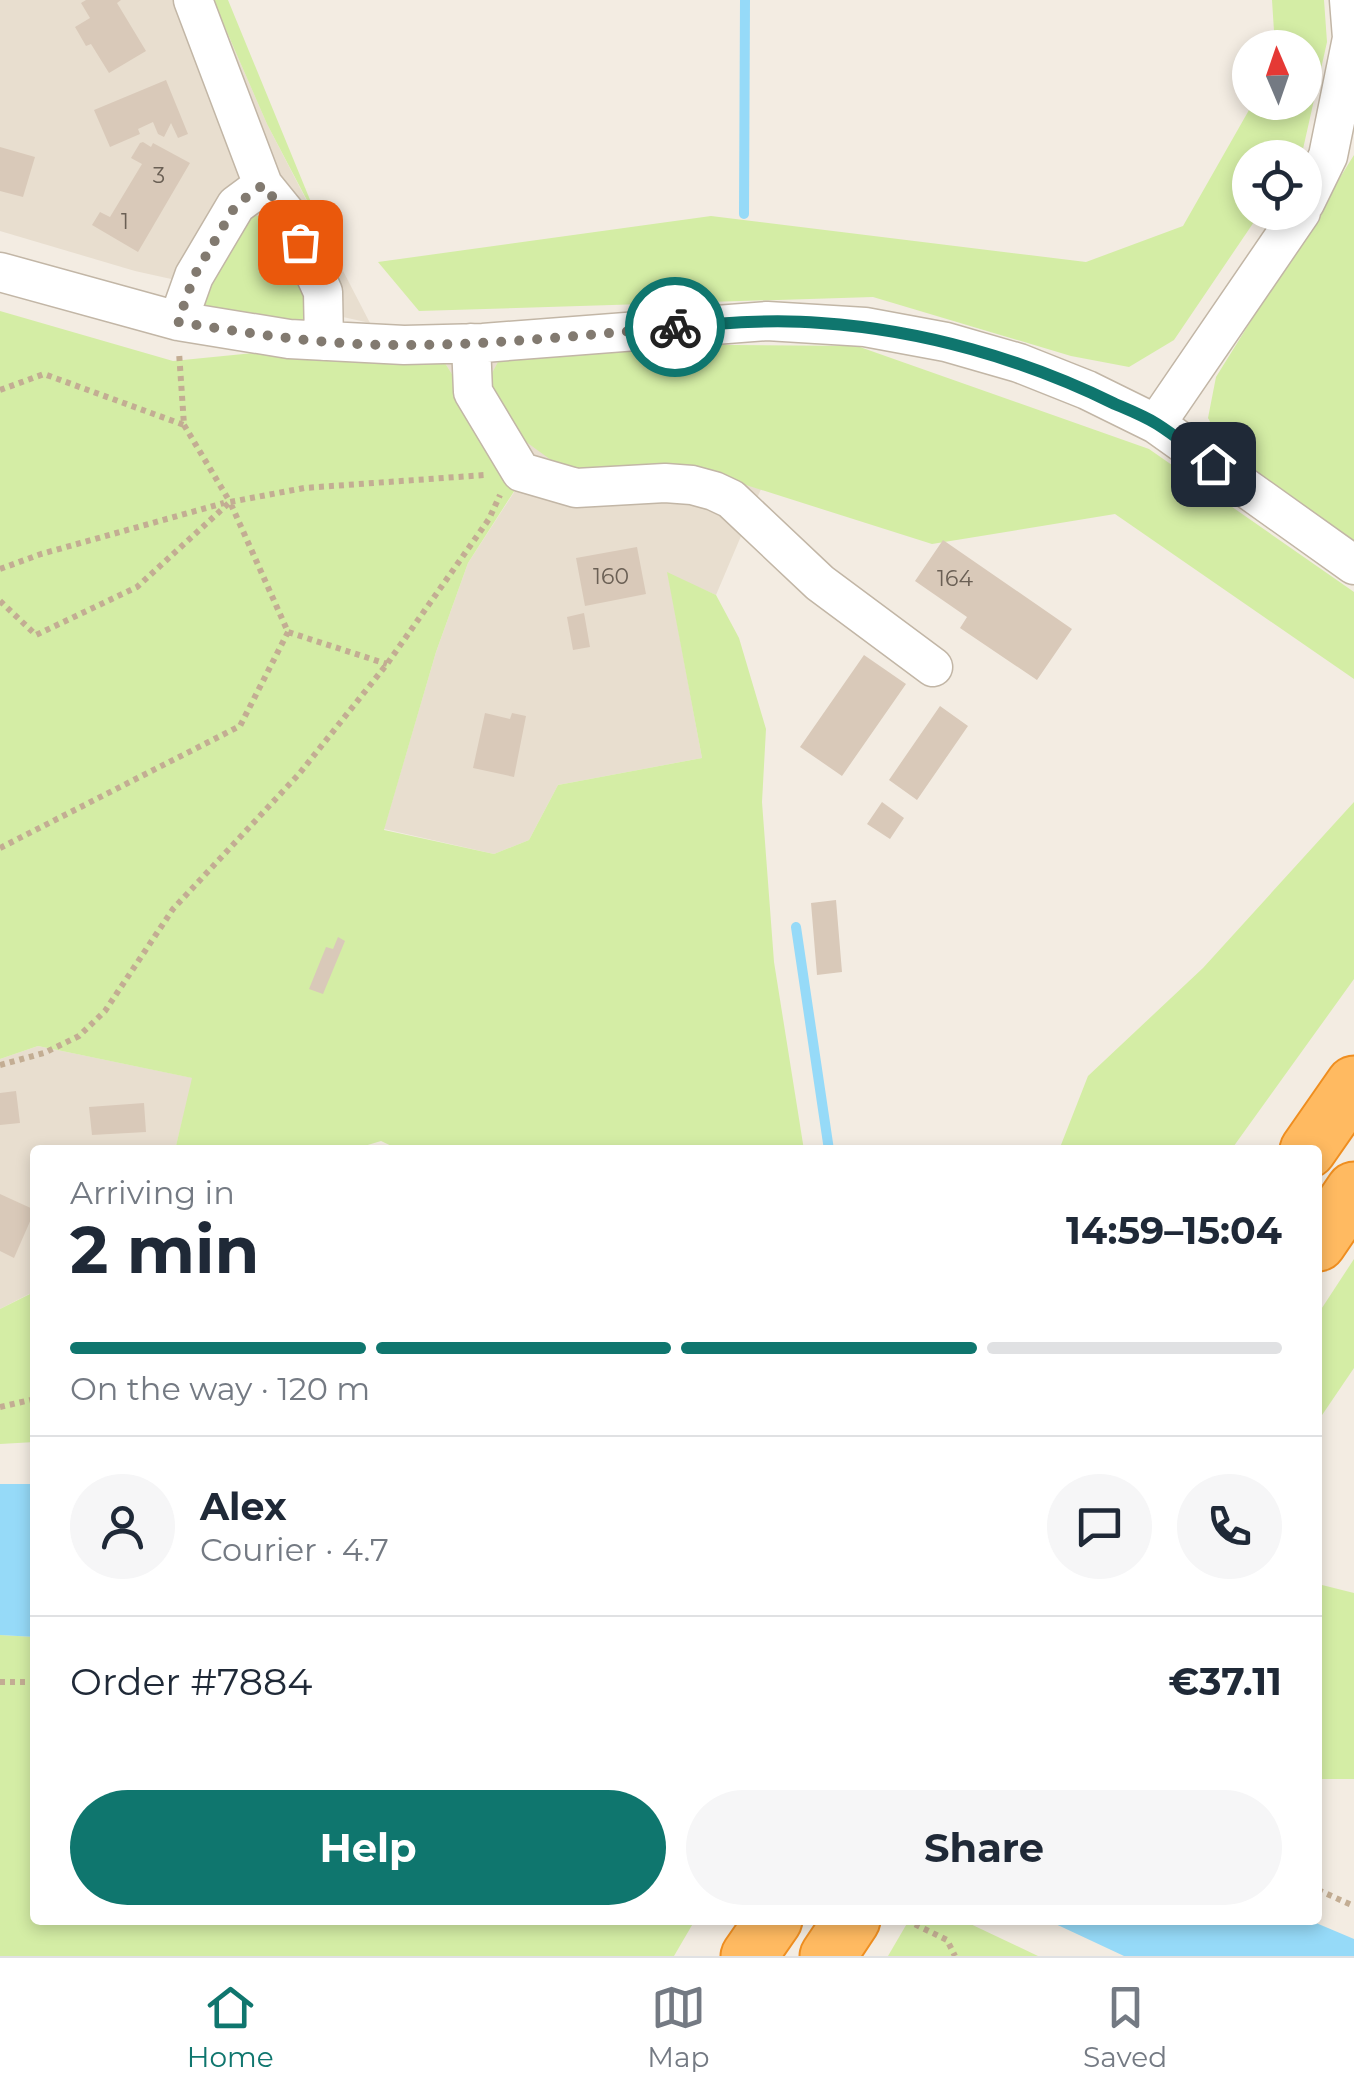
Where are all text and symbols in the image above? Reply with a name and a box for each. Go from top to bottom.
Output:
north arrow [1232,30,1322,120]
map controls [1232,30,1322,230]
button: locate [1232,140,1322,230]
house number: 3 [153,162,165,189]
pin [258,200,343,285]
house number: 1 [121,208,129,235]
icon: bag [273,215,328,270]
courier [625,277,725,377]
icon: bike [648,300,703,355]
pin [1171,422,1256,507]
icon: home [1186,437,1241,492]
house number: 160 [593,563,629,590]
house number: 164 [937,565,973,592]
text: Arriving in [70,1173,235,1212]
text: 14:59–15:04 [1066,1207,1282,1254]
text: 2 min [70,1210,259,1289]
text: On the way · 120 m [70,1369,370,1408]
button: person [70,1474,175,1579]
button: chat [1047,1474,1152,1579]
button: phone [1177,1474,1282,1579]
text: Alex [200,1483,287,1530]
text: Courier · 4.7 [200,1530,389,1569]
text: Order #7884 [70,1658,312,1705]
text: €37.11 [1168,1658,1282,1705]
button: Help [70,1790,666,1905]
button: Share [686,1790,1282,1905]
tab: Home [187,1980,274,2074]
tab: Map [647,1980,710,2074]
tab: Saved [1083,1980,1167,2074]

